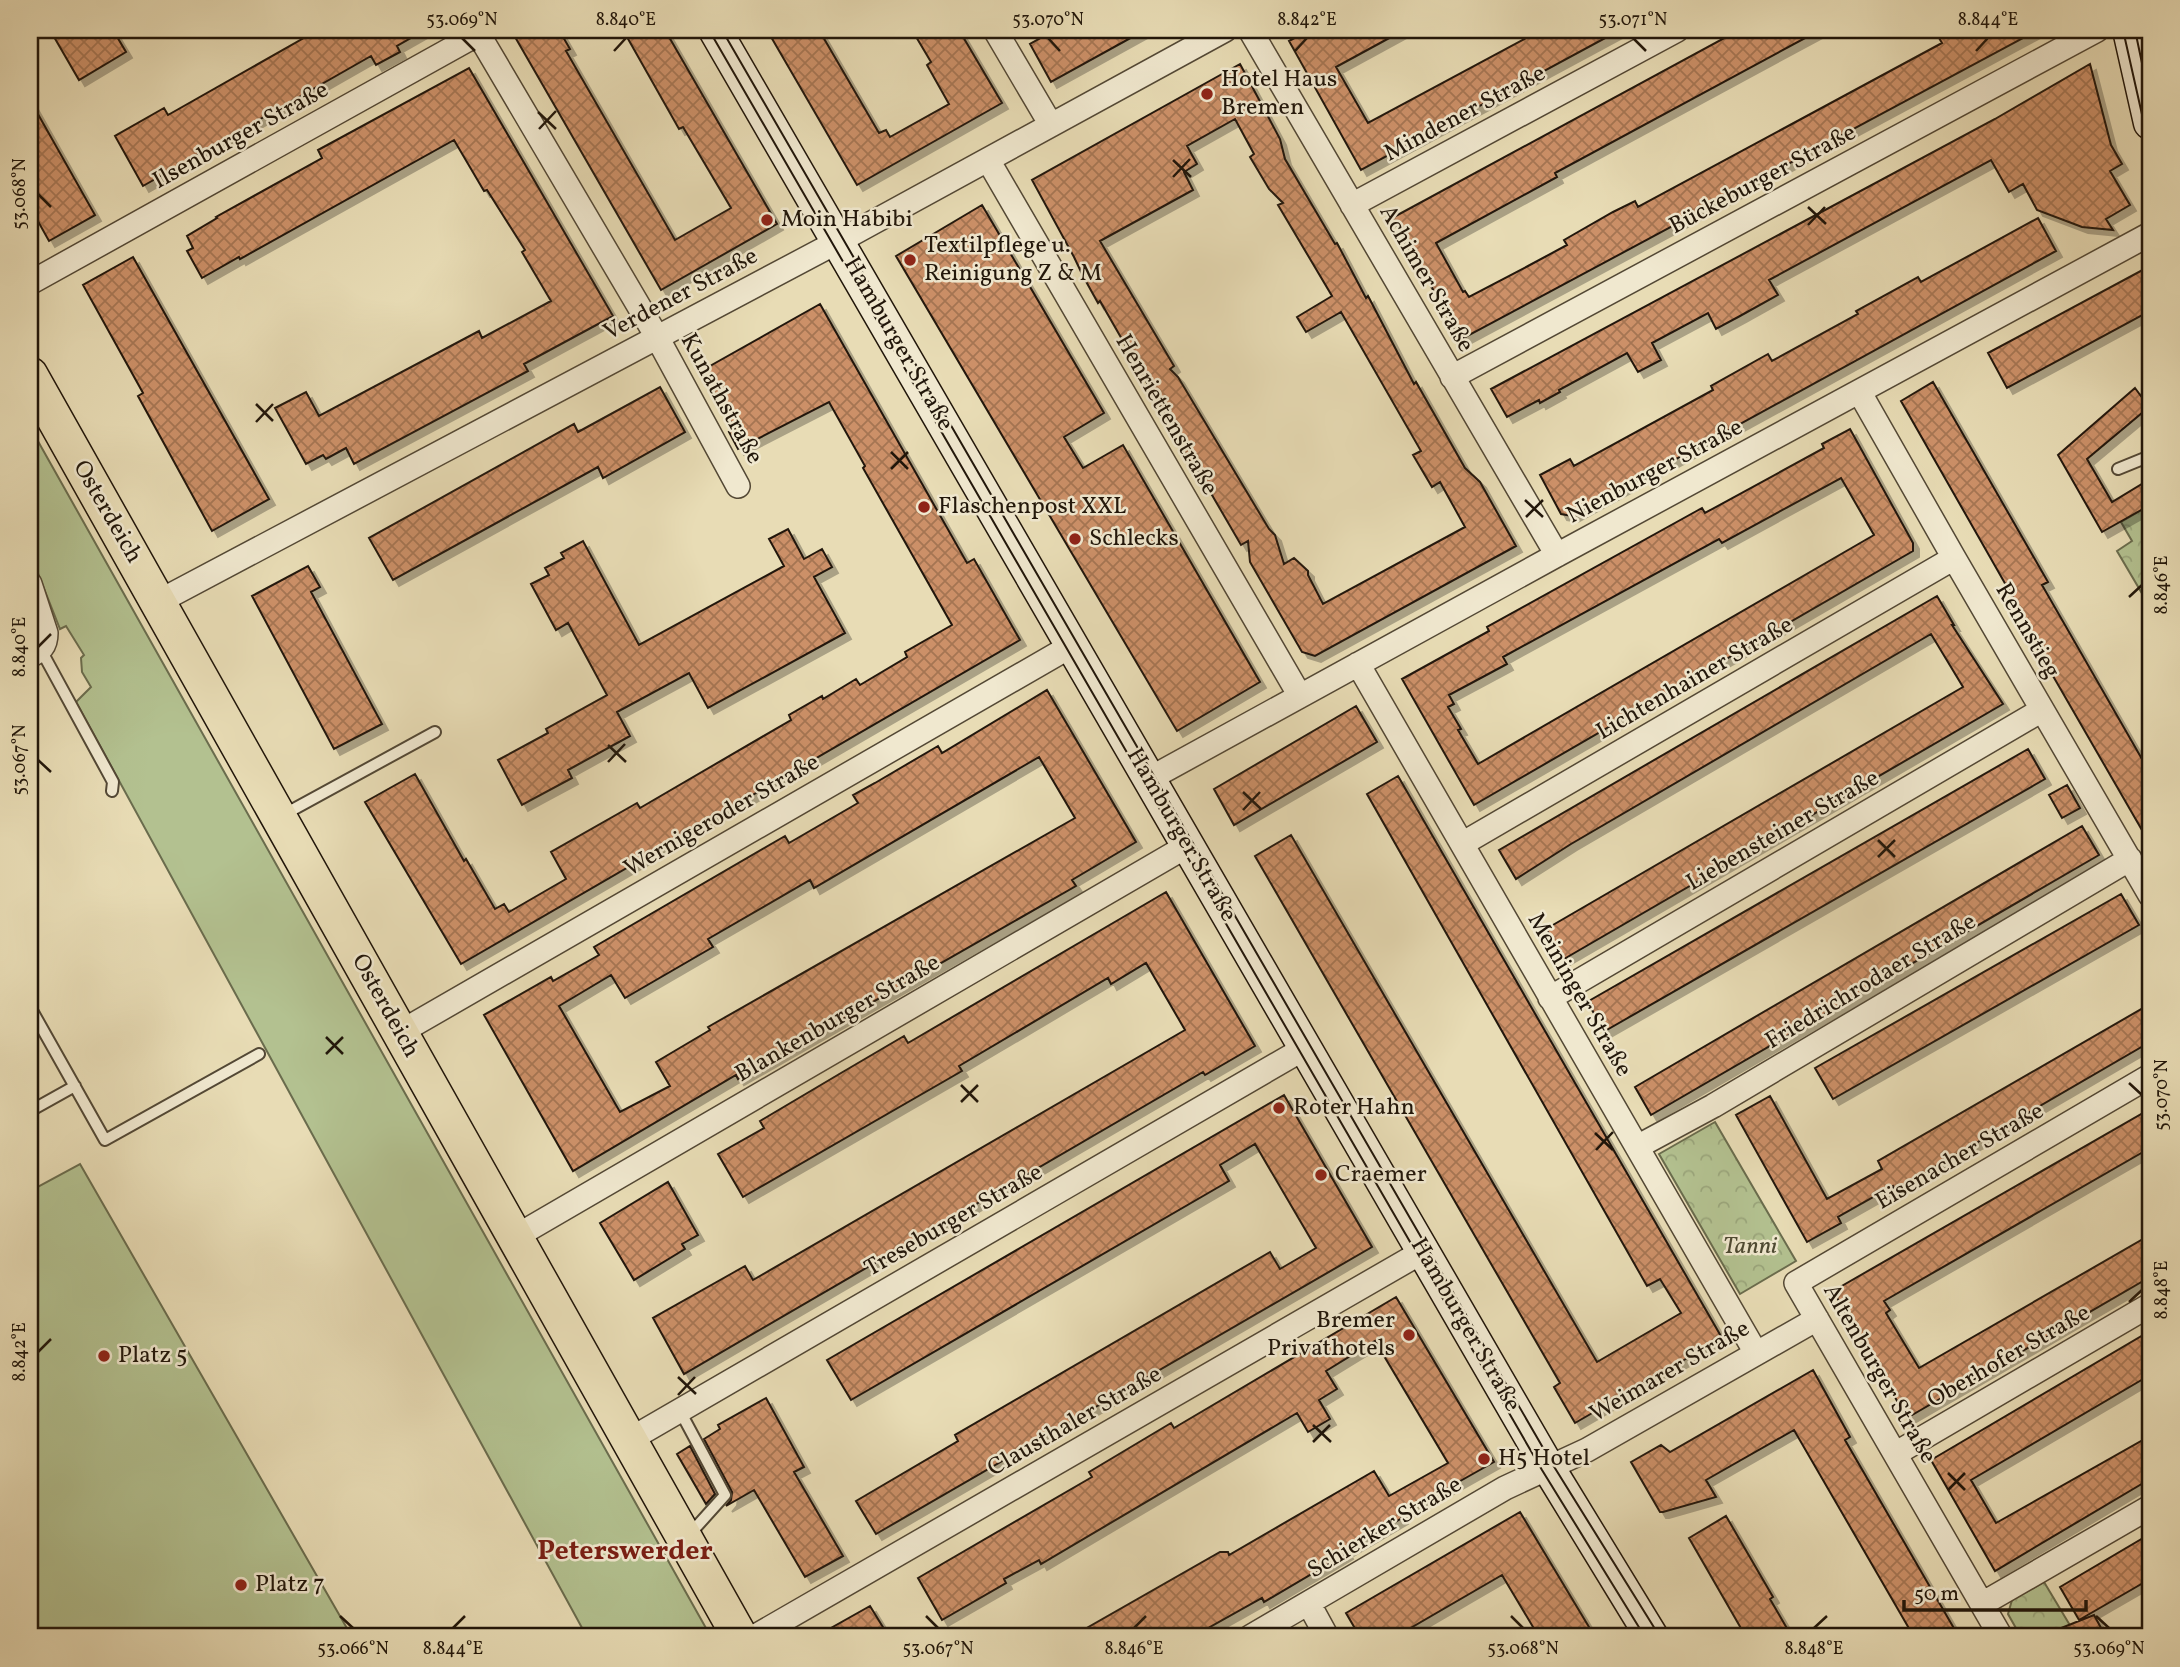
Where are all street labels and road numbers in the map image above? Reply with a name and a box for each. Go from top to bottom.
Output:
street label: Mindener Straße [1378,57,1552,171]
street label: Ilsenburger Straße [147,74,335,198]
street label: Bückeburger Straße [1663,116,1863,244]
street label: Achimer Straße [1370,199,1482,359]
street label: Verdener Straße [598,240,764,350]
street label: Hamburger Straße [834,251,962,437]
street label: Kunathstraße [671,327,771,471]
street label: Henriettenstraße [1106,328,1226,502]
street label: Nienburger Straße [1561,411,1749,533]
street label: Osterdeich [64,454,150,570]
street label: Rennstieg [1986,577,2068,685]
street label: Lichtenhainer Straße [1590,609,1800,749]
street label: Hamburger Straße [1117,742,1245,928]
street label: Wernigeroder Straße [618,746,826,886]
street label: Liebensteiner Straße [1680,762,1886,900]
street label: Friedrichrodaer Straße [1759,905,1983,1059]
street label: Meininger Straße [1518,907,1640,1083]
street label: Blankenburger Straße [729,946,947,1092]
street label: Osterdeich [342,948,428,1064]
street label: Eisenacher Straße [1869,1095,2051,1219]
street label: Treseburger Straße [859,1156,1049,1286]
street label: Hamburger Straße [1401,1232,1529,1418]
street label: Altenburger Straße [1814,1278,1944,1470]
street label: Oberhofer Straße [1921,1297,2097,1417]
street label: Weimarer Straße [1584,1312,1756,1432]
street label: Clausthaler Straße [982,1358,1168,1486]
street label: Schierker Straße [1301,1468,1469,1588]

